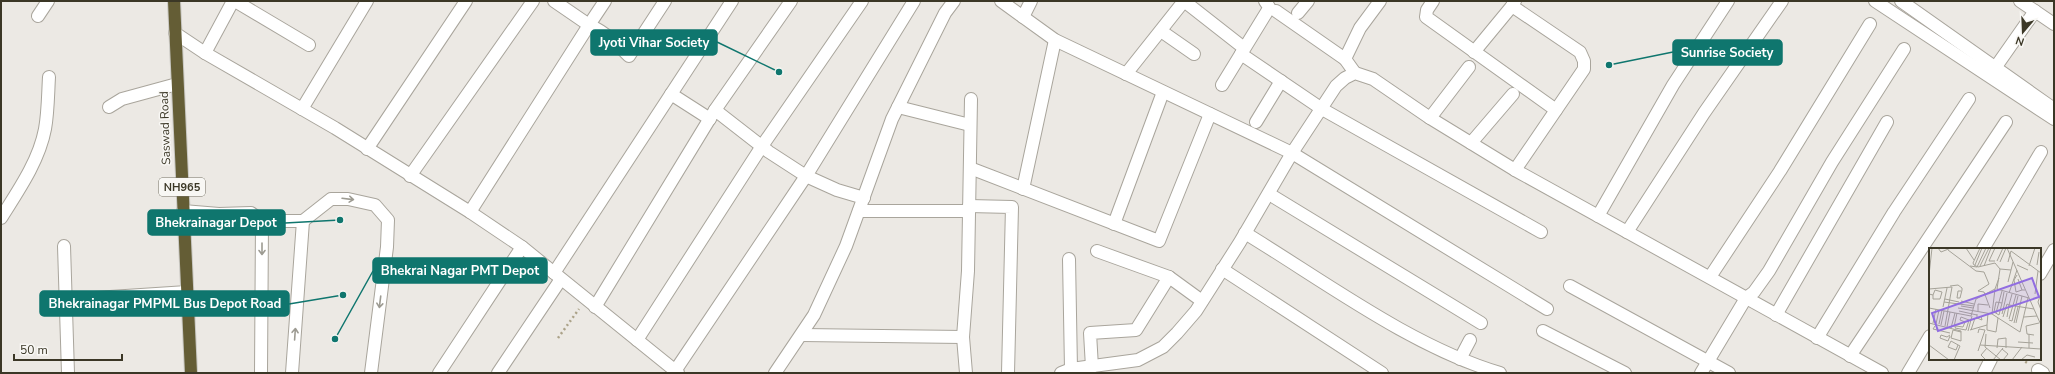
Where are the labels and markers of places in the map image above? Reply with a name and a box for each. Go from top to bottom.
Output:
callout: Jyoti Vihar Society [591,30,717,55]
callout: Sunrise Society [1673,40,1782,65]
callout: Bhekrainagar Depot [148,210,285,235]
callout: Bhekrai Nagar PMT Depot [373,258,547,283]
callout: Bhekrainagar PMPML Bus Depot Road [40,291,289,316]

